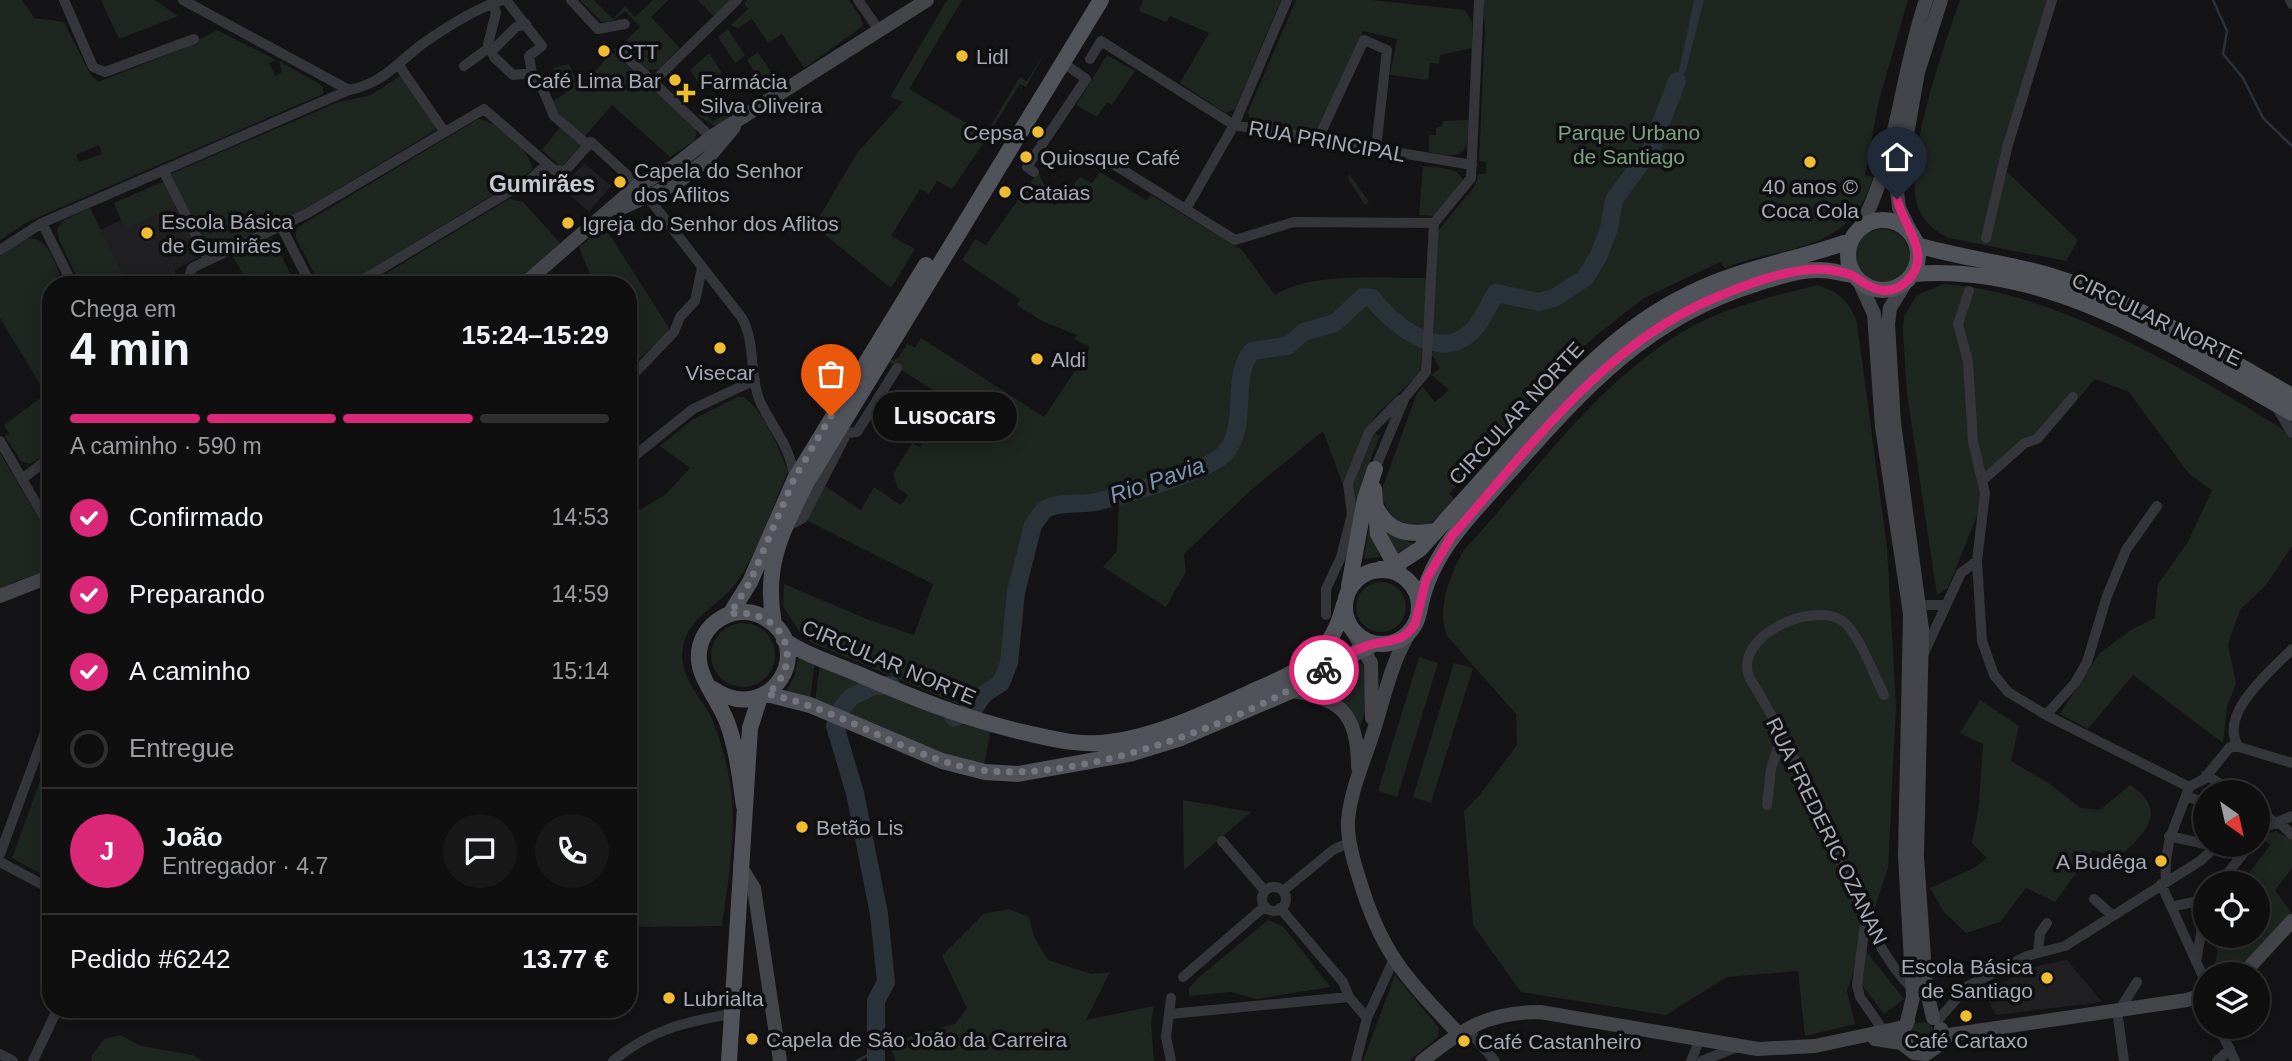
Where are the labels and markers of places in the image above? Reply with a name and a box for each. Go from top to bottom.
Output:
place label: CTT [618,40,659,63]
marker: CTT [596,43,612,59]
place label: Lidl [976,45,1009,68]
marker: Lidl [954,48,970,64]
place label: Café Lima Bar [527,69,661,92]
place label: Farmácia Silva Oliveira [700,70,823,117]
marker: Café Lima Bar [667,72,683,88]
marker: Farmácia Silva Oliveira [678,85,694,101]
place label: Cepsa [963,121,1024,144]
marker: Cepsa [1030,124,1046,140]
pin [1867,127,1927,199]
place label: Quiosque Café [1040,146,1180,169]
marker: Quiosque Café [1018,149,1034,165]
marker: 40 anos © Coca Cola [1802,154,1818,170]
place label: Capela do Senhor dos Aflitos [634,159,803,206]
marker: Capela do Senhor dos Aflitos [612,174,628,190]
place label: 40 anos © Coca Cola [1761,175,1859,222]
place label: Cataias [1019,181,1090,204]
marker: Cataias [997,184,1013,200]
place label: Escola Básica de Gumirães [161,210,293,257]
place label: Igreja do Senhor dos Aflitos [582,212,839,235]
marker: Igreja do Senhor dos Aflitos [560,215,576,231]
marker: Escola Básica de Gumirães [139,225,155,241]
marker: Visecar [712,340,728,356]
pin [801,344,861,416]
place label: Aldi [1051,348,1086,371]
marker: Aldi [1029,351,1045,367]
place label: Visecar [685,361,755,384]
callout: Lusocars [873,392,1016,440]
place label: Betão Lis [816,816,904,839]
marker: Betão Lis [794,819,810,835]
place label: A Budêga [2056,850,2147,873]
marker: A Budêga [2153,853,2169,869]
place label: Escola Básica de Santiago [1901,955,2033,1002]
marker: Escola Básica de Santiago [2039,970,2055,986]
place label: Lubrialta [683,987,764,1010]
marker: Lubrialta [661,990,677,1006]
marker: Café Cartaxo [1958,1008,1974,1024]
place label: Capela de São João da Carreira [766,1028,1068,1051]
place label: Café Cartaxo [1904,1029,2028,1052]
place label: Café Castanheiro [1478,1030,1641,1053]
marker: Capela de São João da Carreira [744,1031,760,1047]
marker: Café Castanheiro [1456,1033,1472,1049]

